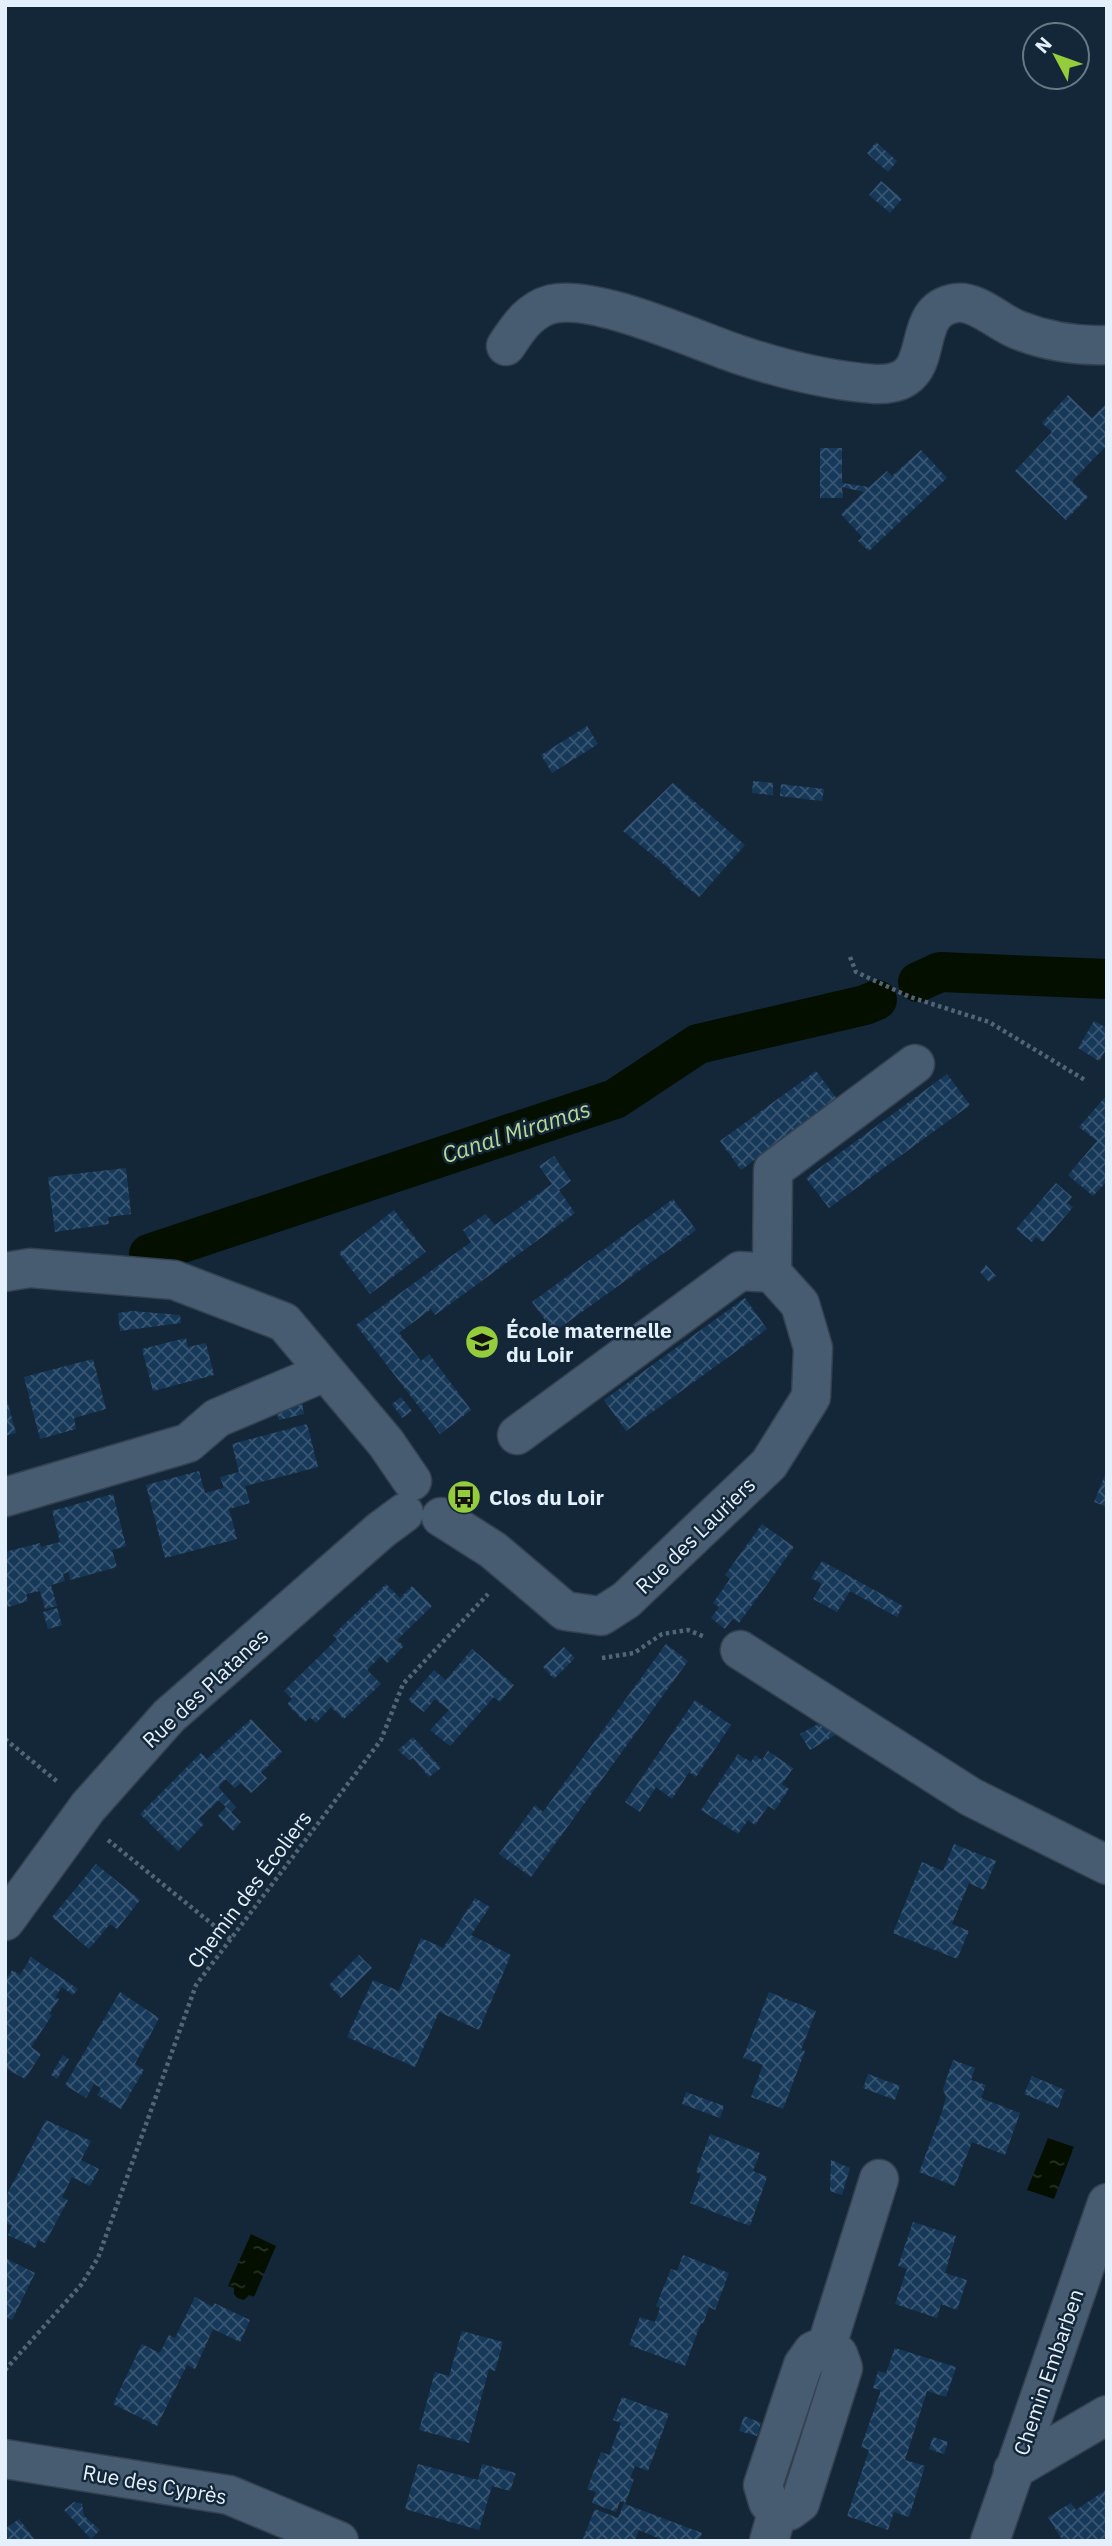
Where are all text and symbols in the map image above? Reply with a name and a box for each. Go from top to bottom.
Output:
north arrow [1021,21,1091,91]
text: N [1030,32,1057,58]
water label: Canal Miramas [438,1093,594,1169]
place label: École maternelle du Loir [506,1316,672,1368]
school or university icon: École maternelle du Loir [463,1323,501,1361]
street label: Rue des Lauriers [629,1470,761,1600]
bus stop icon: Clos du Loir [445,1478,483,1516]
place label: Clos du Loir [489,1483,604,1511]
street label: Rue des Platanes [136,1622,274,1754]
street label: Chemin des Écoliers [180,1804,318,1974]
street label: Chemin Embarben [1006,2285,1090,2459]
street label: Rue des Cyprès [81,2458,229,2510]

